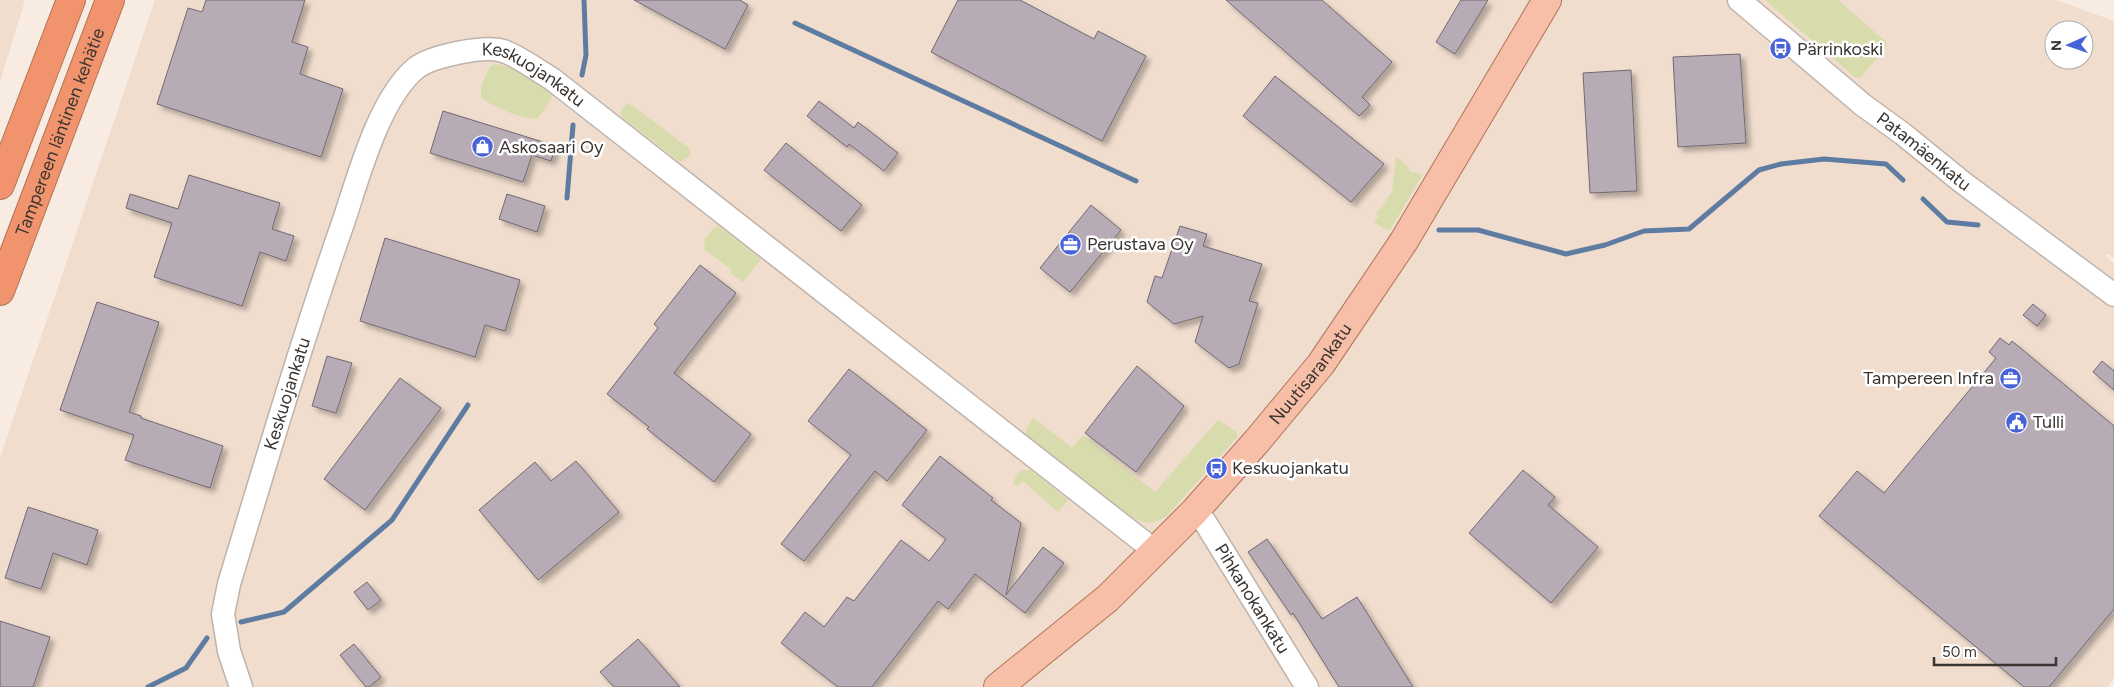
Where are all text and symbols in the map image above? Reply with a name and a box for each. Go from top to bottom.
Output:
north arrow [2044,20,2094,70]
street label: Tampereen läntinen kehätie [11,25,110,239]
bus stop icon: Pärrinkoski [1769,37,1793,61]
street label: Keskuojankatu [481,38,589,112]
place label: Pärrinkoski [1797,38,1883,60]
text: N [2048,40,2065,51]
street label: Patamäenkatu [1872,107,1975,196]
shop icon: Askosaari Oy [471,135,495,159]
place label: Askosaari Oy [499,136,604,158]
office icon: Perustava Oy [1059,232,1083,256]
place label: Perustava Oy [1087,233,1194,255]
street label: Nuutisarankatu [1264,319,1356,429]
street label: Keskuojankatu [259,335,315,453]
office icon: Tampereen Infra [1998,366,2022,390]
place label: Tampereen Infra [1863,367,1994,389]
public building icon: Tulli [2005,410,2029,434]
place label: Tulli [2033,411,2064,433]
bus stop icon: Keskuojankatu [1204,456,1228,480]
place label: Keskuojankatu [1232,457,1349,479]
street label: Pihkanokankatu [1210,540,1295,658]
scale bar [1934,634,2056,666]
text: 50 m [1942,643,1977,661]

